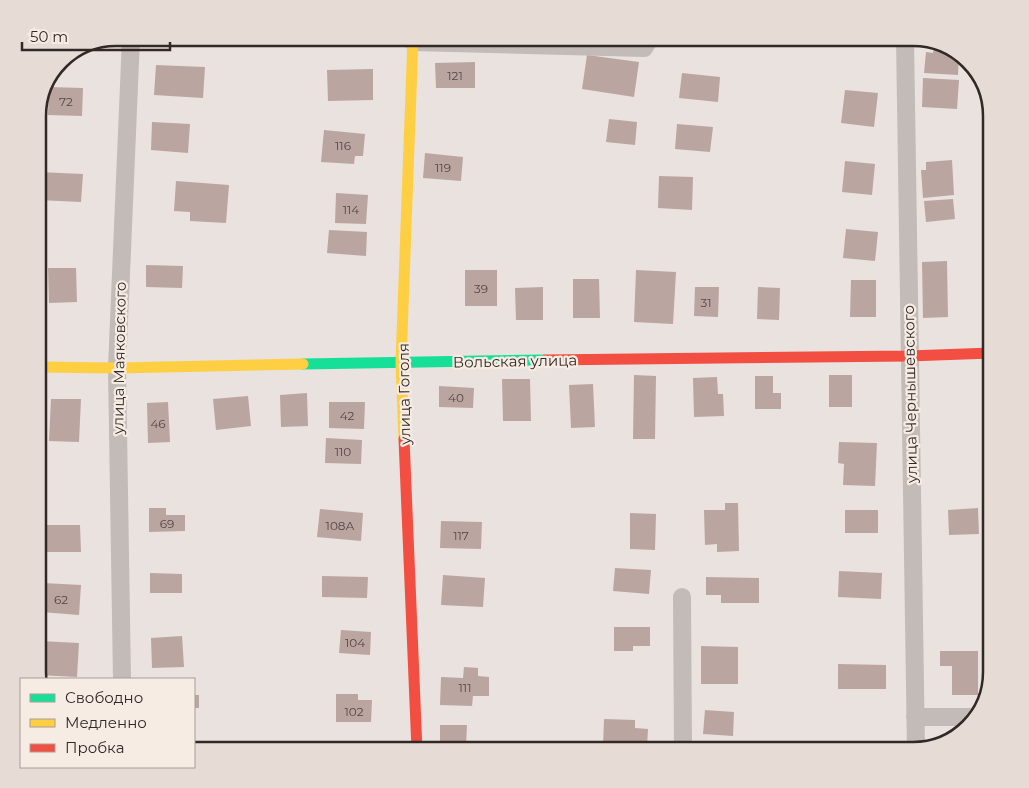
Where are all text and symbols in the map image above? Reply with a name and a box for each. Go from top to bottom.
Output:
scale bar [22,20,170,52]
text: 50 m [30,27,68,46]
house number: 121 [447,68,463,83]
house number: 72 [59,94,73,109]
house number: 116 [335,138,351,153]
house number: 119 [435,160,451,175]
house number: 114 [343,202,359,217]
street label: улица Маяковского [108,281,130,436]
house number: 39 [474,281,488,296]
house number: 31 [700,295,712,310]
street label: улица Чернышевского [899,305,921,484]
street label: улица Гоголя [394,343,414,446]
street label: Вольская улица [453,350,577,372]
house number: 40 [448,390,464,405]
house number: 42 [340,408,355,423]
house number: 46 [150,416,166,431]
house number: 110 [335,444,351,459]
house number: 69 [160,516,174,531]
house number: 108А [326,518,354,533]
house number: 117 [453,528,469,543]
house number: 62 [54,592,68,607]
house number: 104 [345,635,365,650]
legend [20,678,195,768]
house number: 111 [459,680,472,695]
text: Свободно [65,688,143,707]
house number: 102 [344,704,364,719]
text: Медленно [65,713,147,732]
text: Пробка [65,738,124,757]

